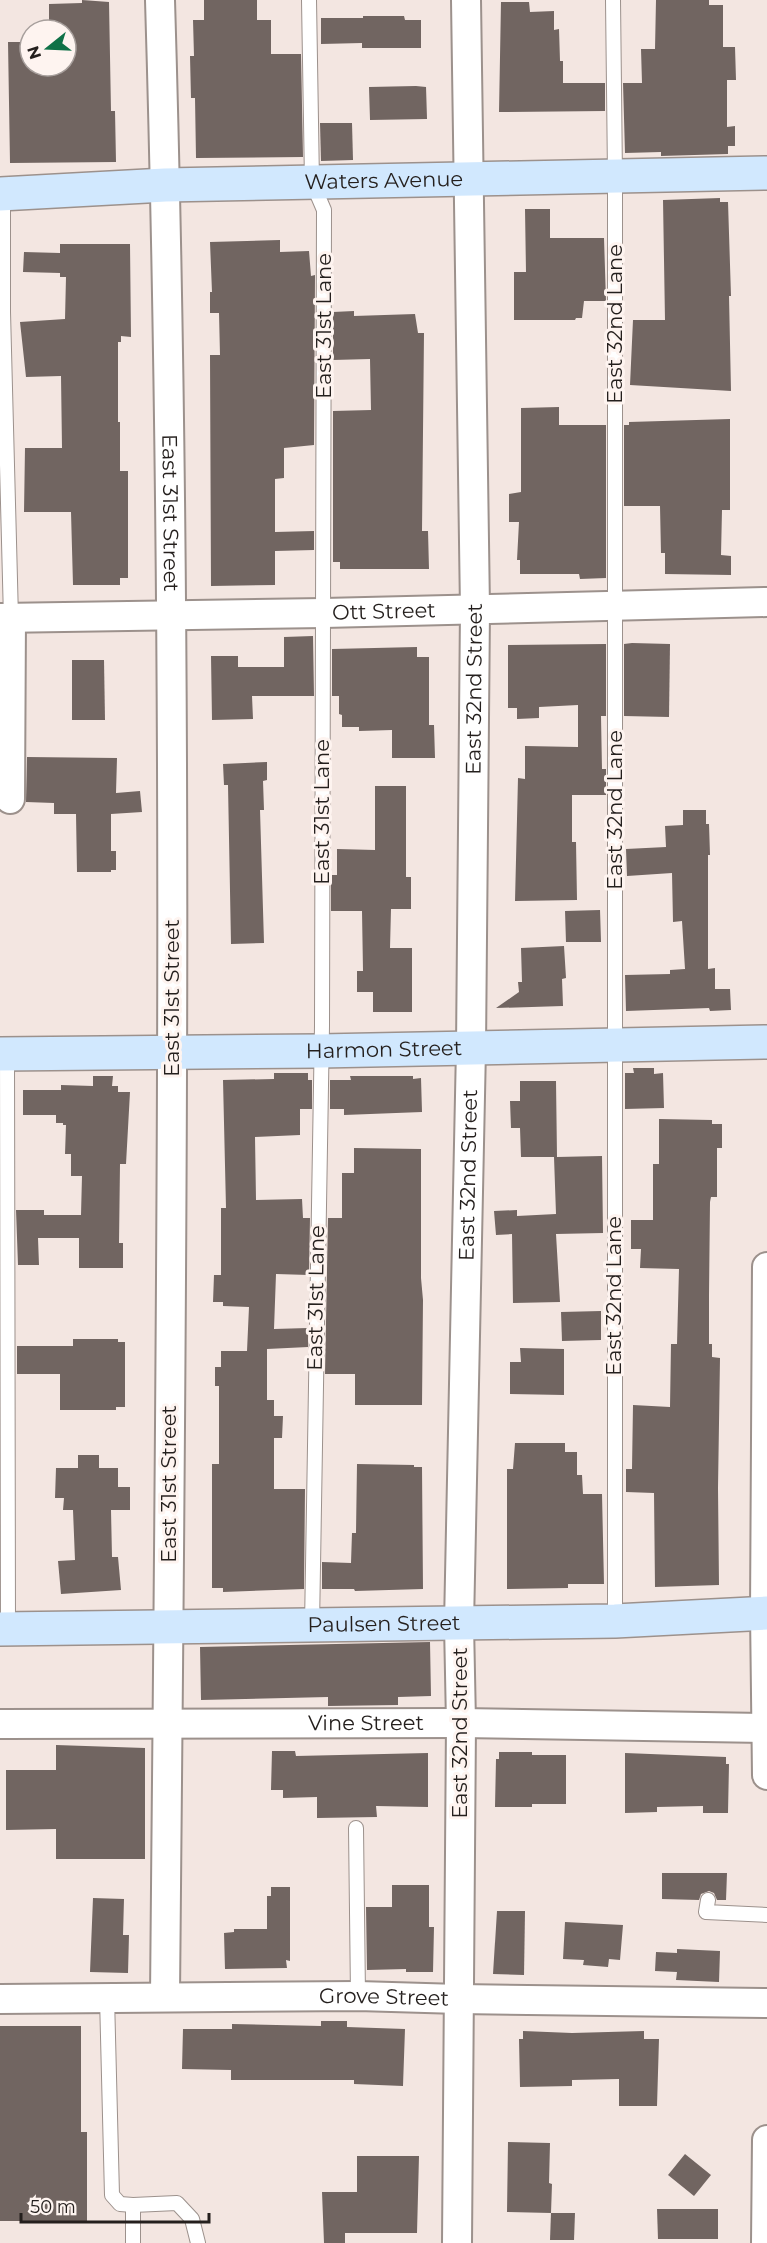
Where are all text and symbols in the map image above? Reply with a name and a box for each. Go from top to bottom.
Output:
north arrow [18,18,78,78]
text: N [23,43,45,62]
street label: Waters Avenue [304,166,463,194]
street label: East 32nd Lane [602,244,627,404]
street label: East 31st Lane [311,253,336,399]
street label: East 31st Street [157,434,184,592]
street label: Ott Street [332,597,436,625]
street label: East 32nd Street [460,603,487,775]
street label: East 32nd Lane [602,730,627,890]
street label: East 31st Lane [309,739,334,885]
street label: East 31st Street [159,919,184,1077]
street label: Harmon Street [306,1035,462,1063]
street label: East 32nd Street [454,1089,482,1261]
street label: East 32nd Lane [601,1216,626,1376]
street label: East 31st Lane [302,1225,329,1371]
street label: East 31st Street [156,1405,181,1563]
street label: Paulsen Street [307,1610,461,1637]
street label: East 32nd Street [447,1647,472,1819]
street label: Vine Street [308,1710,424,1735]
street label: Grove Street [319,1983,449,2011]
scale bar [21,2186,208,2224]
text: 50 m [30,2196,76,2218]

